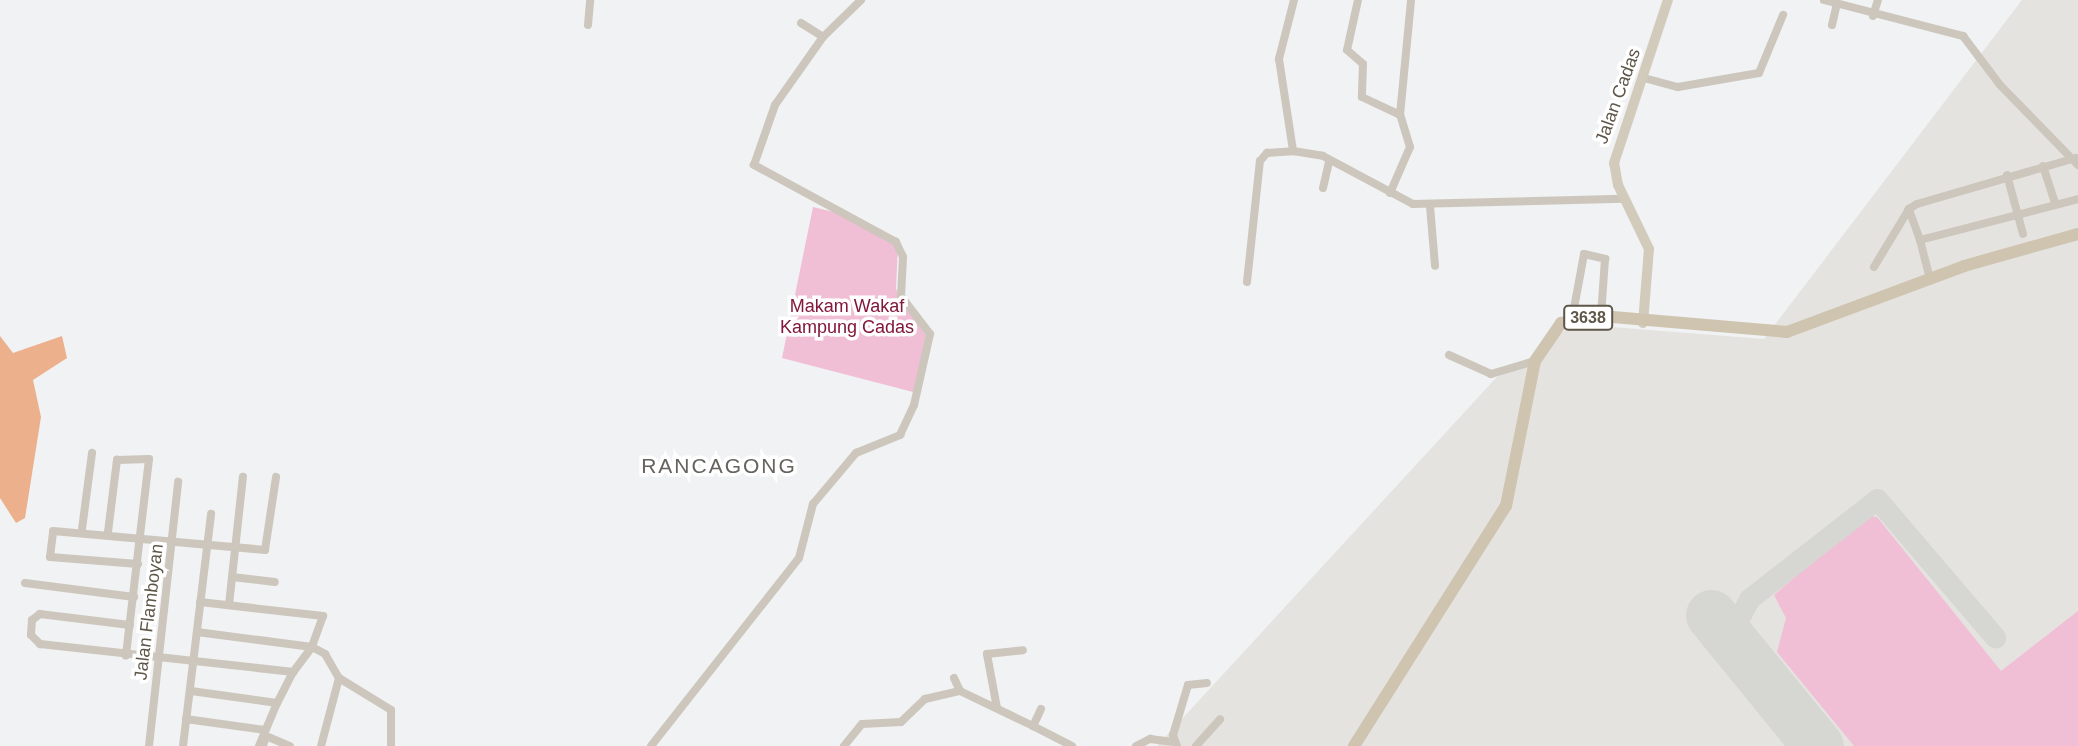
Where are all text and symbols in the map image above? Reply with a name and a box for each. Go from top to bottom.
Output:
street label: Jalan Cadas [1591,45,1645,147]
park label: Makam Wakaf Kampung Cadas [780,296,914,338]
road number: 3638 [1562,306,1614,330]
district label: RANCAGONG [642,453,796,479]
street label: Jalan Flamboyan [130,543,168,681]

